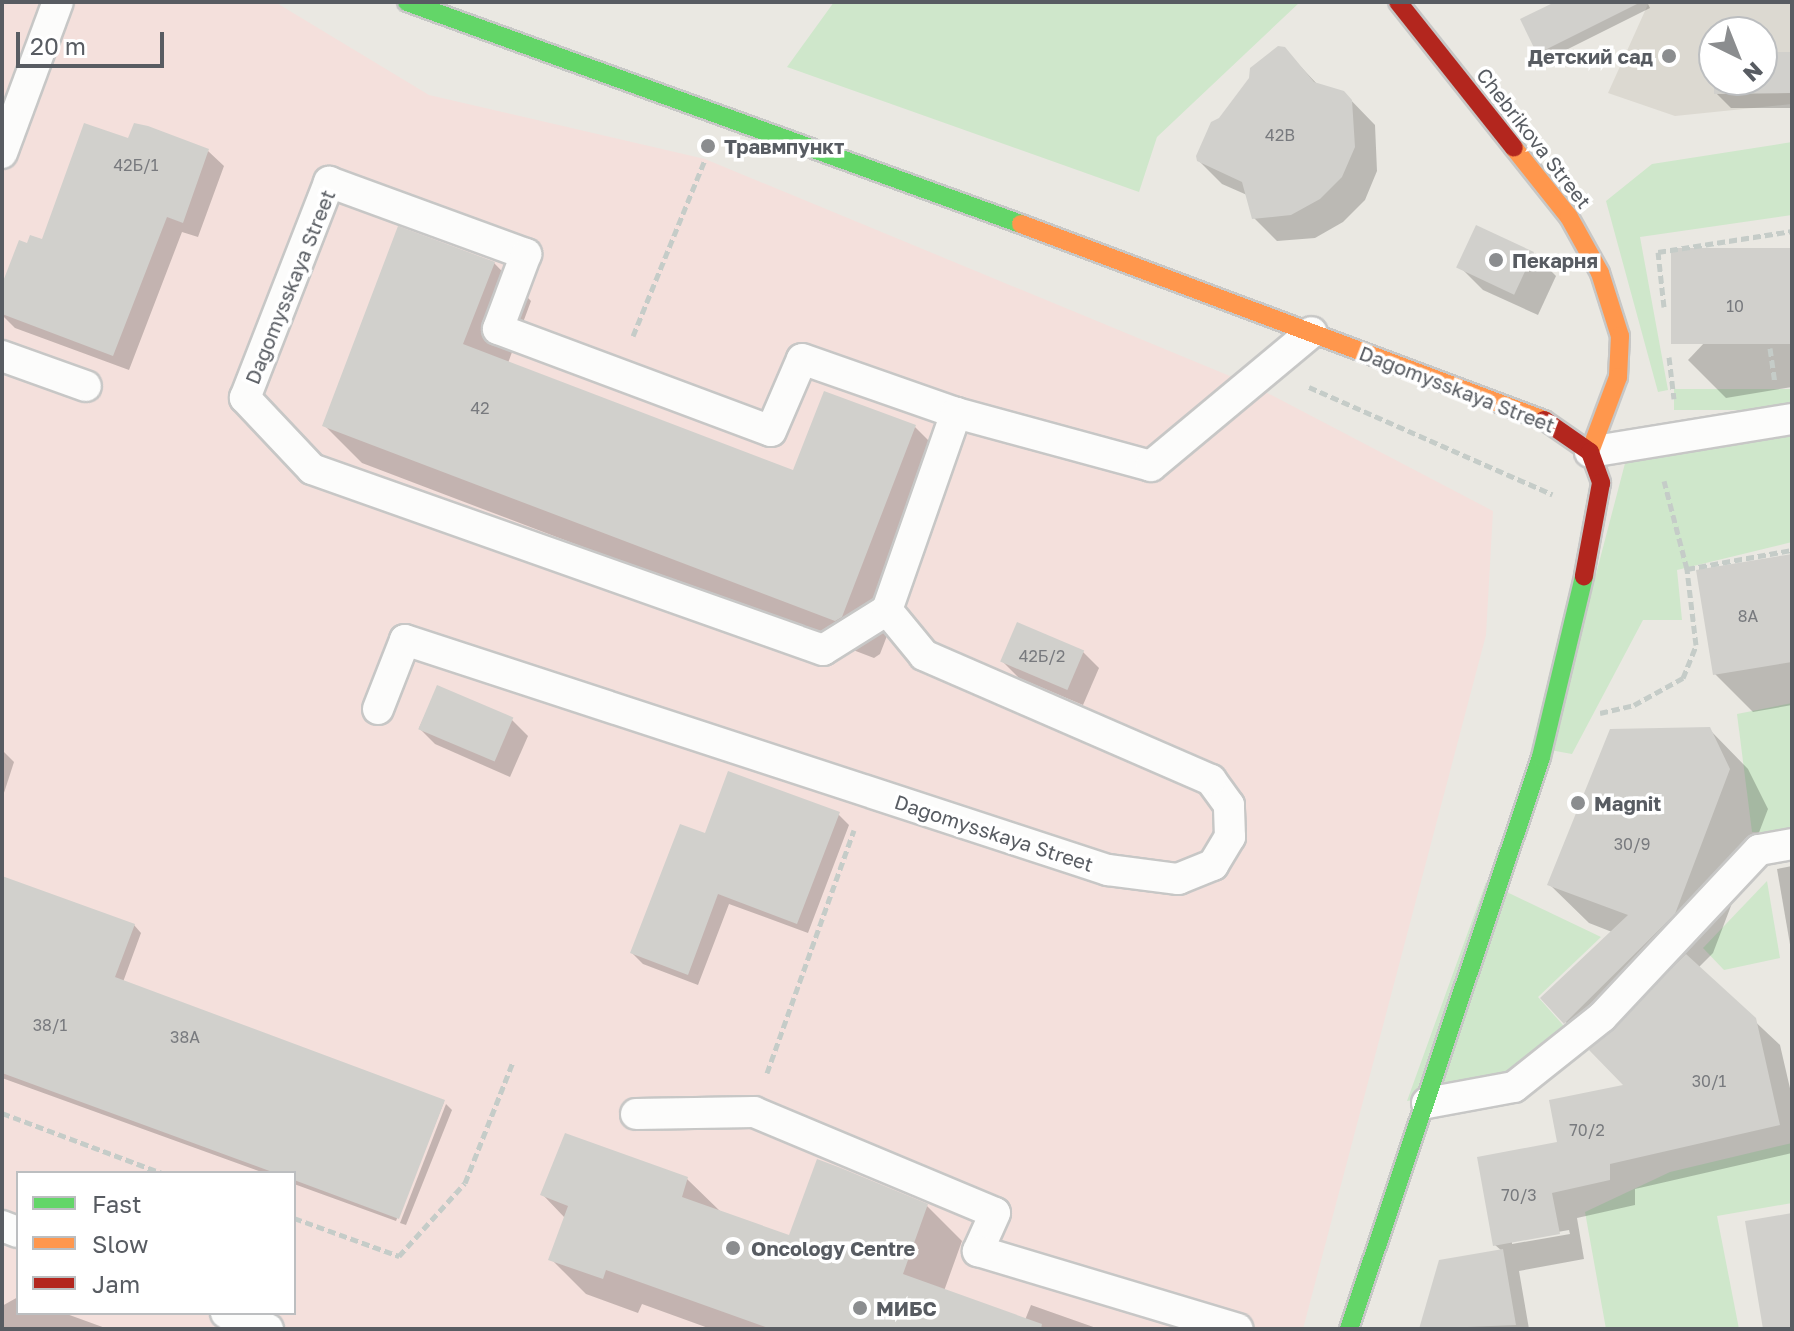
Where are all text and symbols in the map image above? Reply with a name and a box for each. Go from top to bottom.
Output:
scale bar [20,16,168,66]
north arrow [1698,16,1778,96]
text: 20 m [30,31,86,60]
place label: Детский сад [1528,44,1653,68]
marker: Детский сад [1660,47,1678,65]
text: N [1738,57,1769,88]
street label: Chebrikova Street [1472,63,1596,213]
house number: 42В [1265,125,1295,145]
place label: Травмпункт [724,134,844,158]
marker: Травмпункт [699,137,717,155]
house number: 42Б/1 [113,155,159,175]
street label: Dagomysskaya Street [240,186,340,388]
place label: Пекарня [1512,248,1598,272]
marker: Пекарня [1487,251,1505,269]
house number: 10 [1726,296,1744,316]
street label: Dagomysskaya Street [1356,341,1558,437]
house number: 42 [470,398,490,418]
house number: 8А [1738,606,1758,626]
house number: 42Б/2 [1019,646,1065,666]
street label: Dagomysskaya Street [892,790,1096,876]
place label: Magnit [1594,791,1661,815]
marker: Magnit [1569,794,1587,812]
house number: 30/9 [1614,834,1650,854]
house number: 38/1 [33,1015,67,1035]
house number: 38А [170,1027,200,1047]
house number: 30/1 [1692,1071,1726,1091]
house number: 70/2 [1569,1120,1605,1140]
legend [16,1171,296,1315]
house number: 70/3 [1501,1185,1537,1205]
text: Fast [92,1189,142,1218]
text: Slow [92,1229,148,1258]
place label: Oncology Centre [751,1236,915,1260]
marker: Oncology Centre [722,1237,744,1259]
text: Jam [92,1269,140,1298]
place label: МИБС [876,1296,937,1320]
marker: МИБС [851,1299,869,1317]

